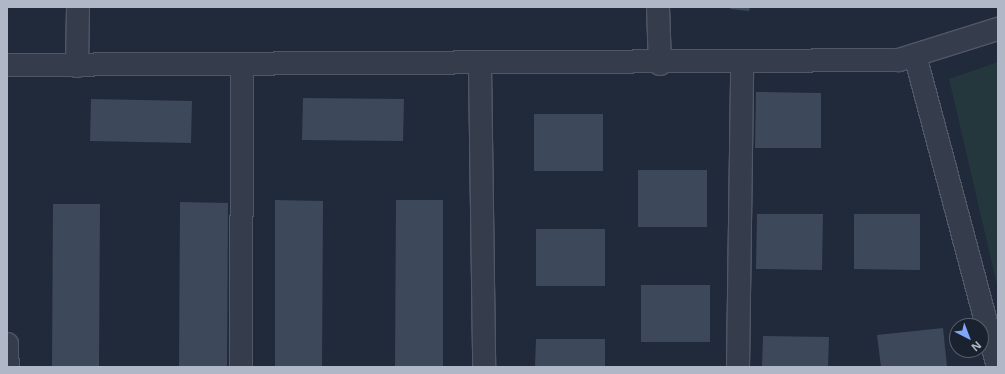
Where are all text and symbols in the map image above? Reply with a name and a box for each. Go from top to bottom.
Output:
north arrow [949,318,989,358]
text: N [968,338,985,355]

